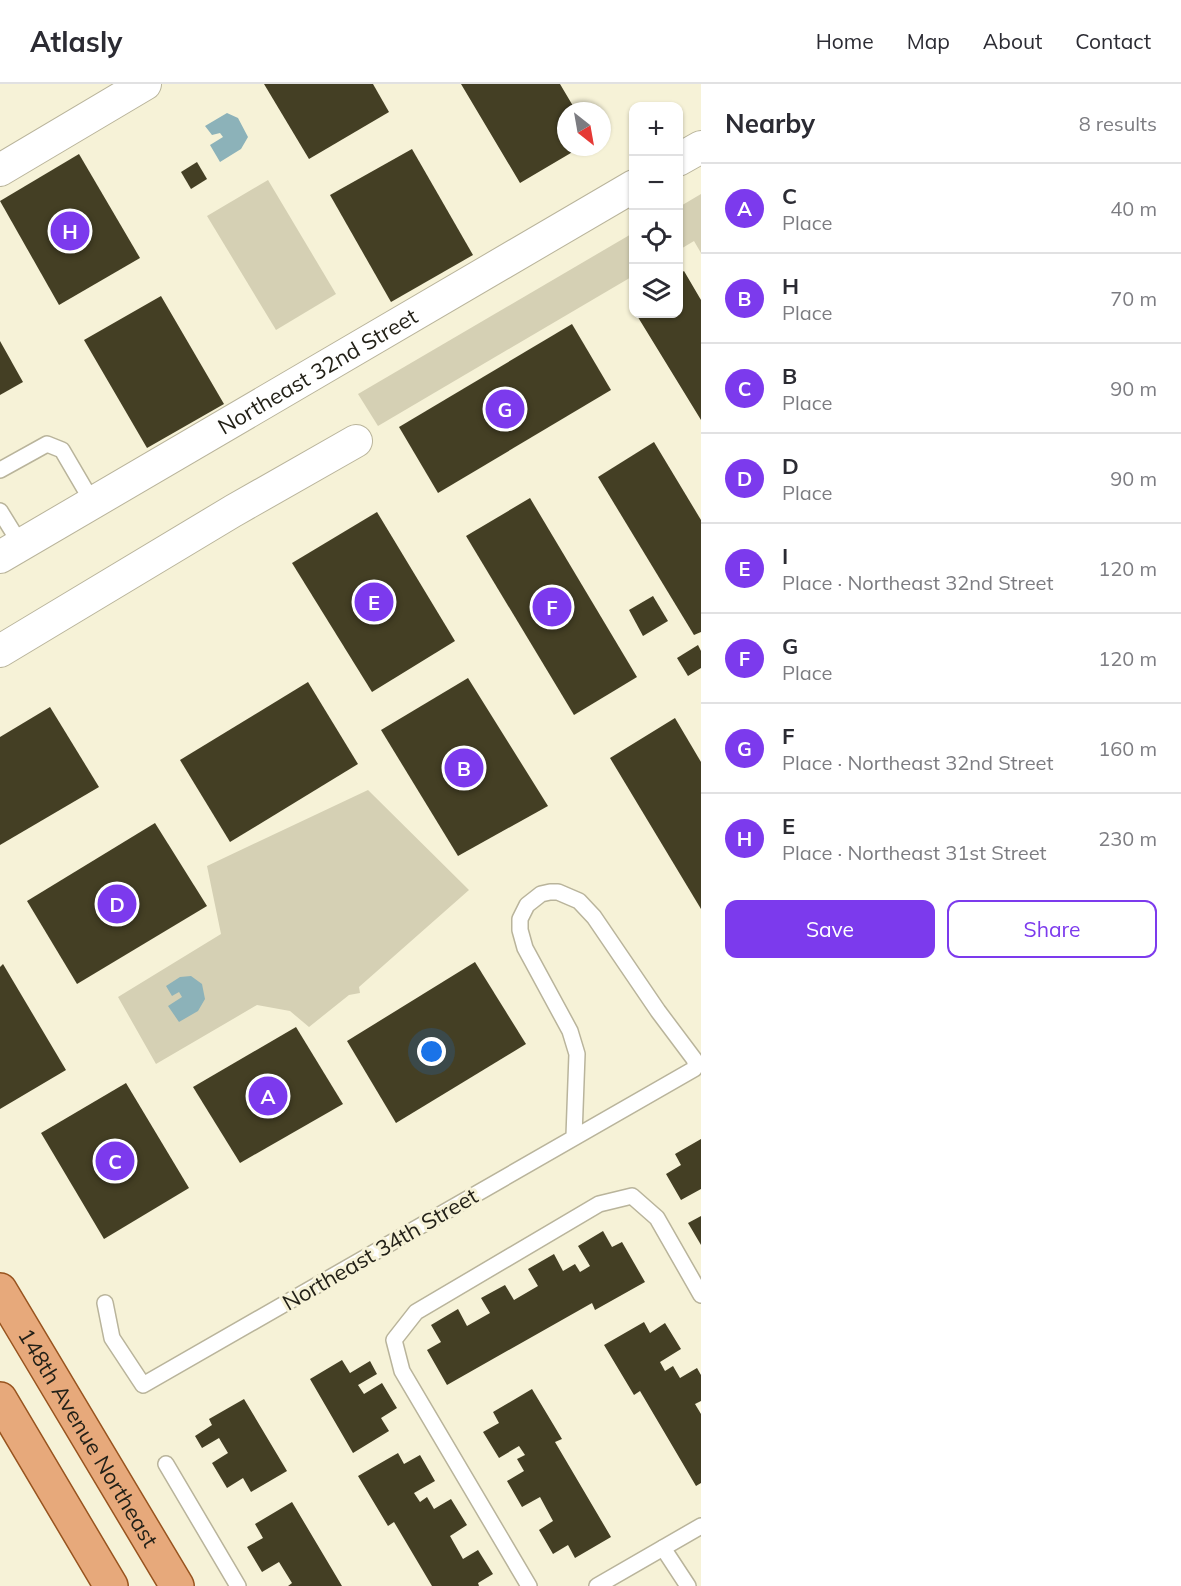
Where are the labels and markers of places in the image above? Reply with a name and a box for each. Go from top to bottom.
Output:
pin: H [50,208,90,254]
pin: G [486,386,524,432]
pin: E [354,580,394,624]
pin: F [532,584,572,630]
pin: B [444,746,484,790]
pin: D [98,882,136,926]
pin: A [248,1074,288,1118]
pin: C [96,1138,134,1184]

